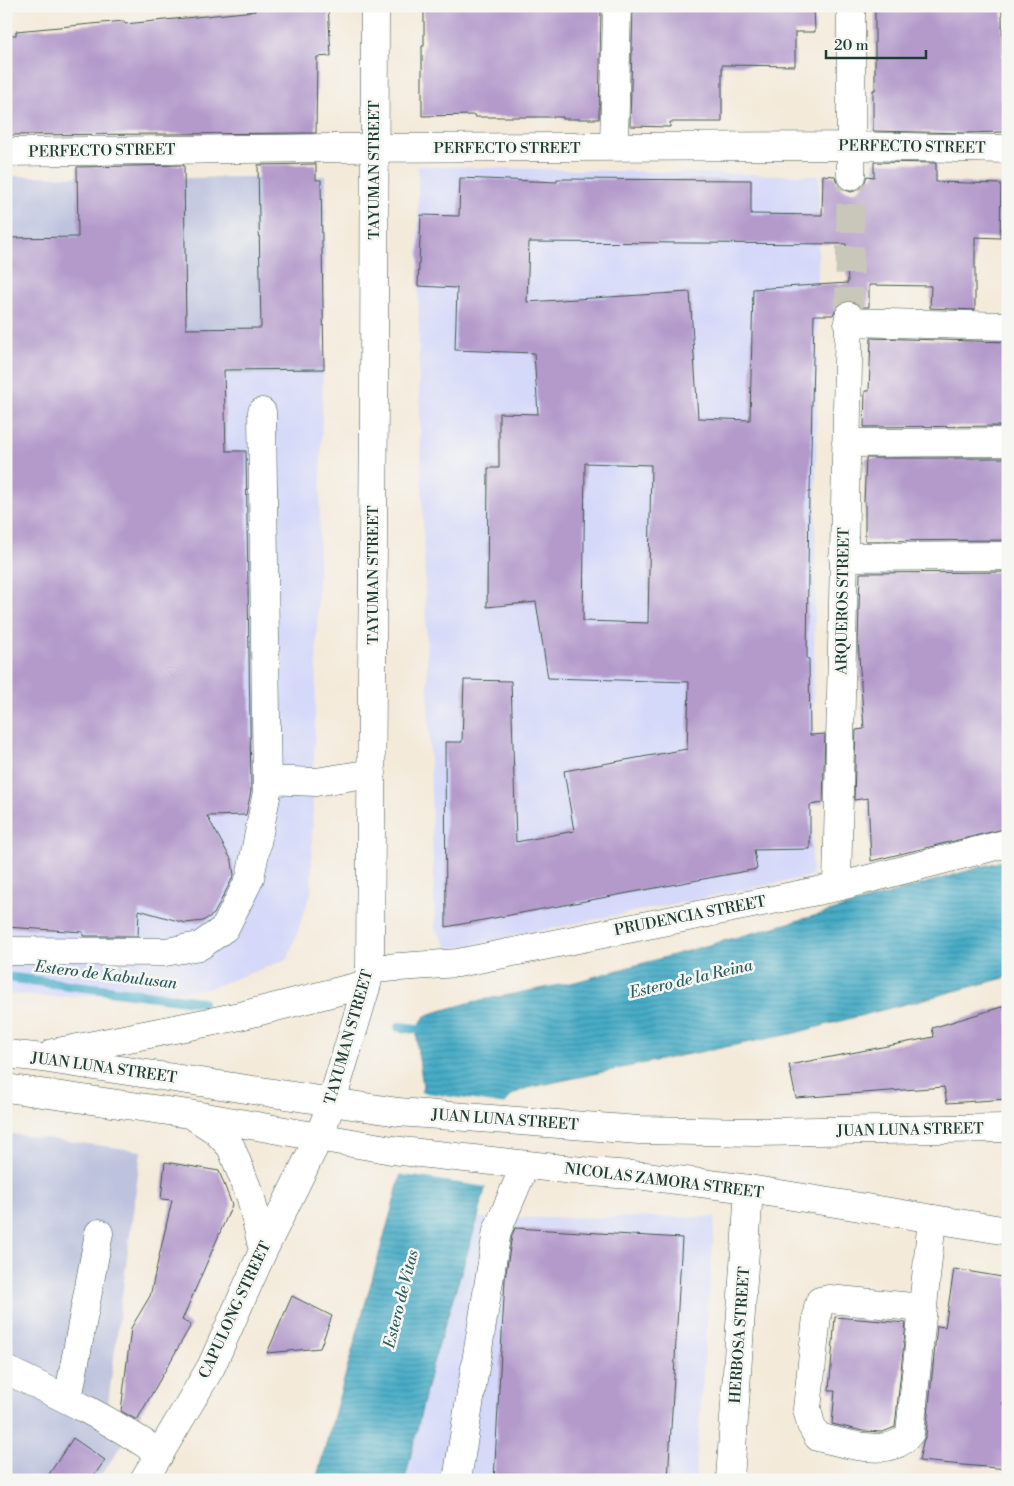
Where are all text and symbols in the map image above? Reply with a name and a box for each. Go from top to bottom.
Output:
scale bar [826,28,926,60]
text: 20 m [834,36,869,55]
street label: TAYUMAN STREET [365,100,384,240]
street label: PERFECTO STREET [838,136,986,158]
street label: PERFECTO STREET [433,139,581,158]
street label: PERFECTO STREET [28,140,176,162]
street label: TAYUMAN STREET [364,505,383,645]
street label: ARQUEROS STREET [832,527,854,676]
street label: PRUDENCIA STREET [613,892,768,940]
water label: Estero de la Reina [627,955,755,1003]
water label: Estero de Kabulusan [33,956,179,994]
street label: TAYUMAN STREET [321,967,377,1107]
street label: JUAN LUNA STREET [29,1048,179,1088]
street label: JUAN LUNA STREET [430,1105,580,1135]
street label: JUAN LUNA STREET [835,1119,984,1141]
street label: NICOLAS ZAMORA STREET [563,1159,765,1203]
street label: CAPULONG STREET [195,1238,275,1382]
water label: Estero de Vitas [379,1248,423,1351]
street label: HERBOSA STREET [726,1266,754,1404]

